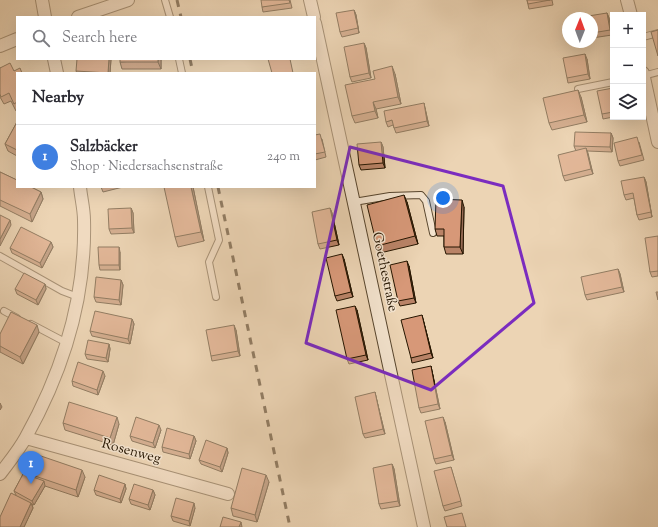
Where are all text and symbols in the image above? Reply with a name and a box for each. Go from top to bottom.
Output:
north arrow [562,12,598,48]
map controls [610,12,646,120]
button: + [610,12,646,48]
search box [16,16,316,60]
icon: search [30,27,52,49]
text: Search here [62,28,137,49]
button: − [610,48,646,84]
button: layers [610,84,646,120]
text: Nearby [32,86,84,110]
text: Salzbäcker [70,137,138,158]
text: 1 [43,148,47,166]
text: 240 m [267,148,300,166]
text: Shop · Niedersachsenstraße [70,158,223,176]
your location [433,188,453,208]
street label: Goethestraße [366,230,402,314]
street label: Rosenweg [99,434,163,470]
pin: 1 [18,451,44,484]

